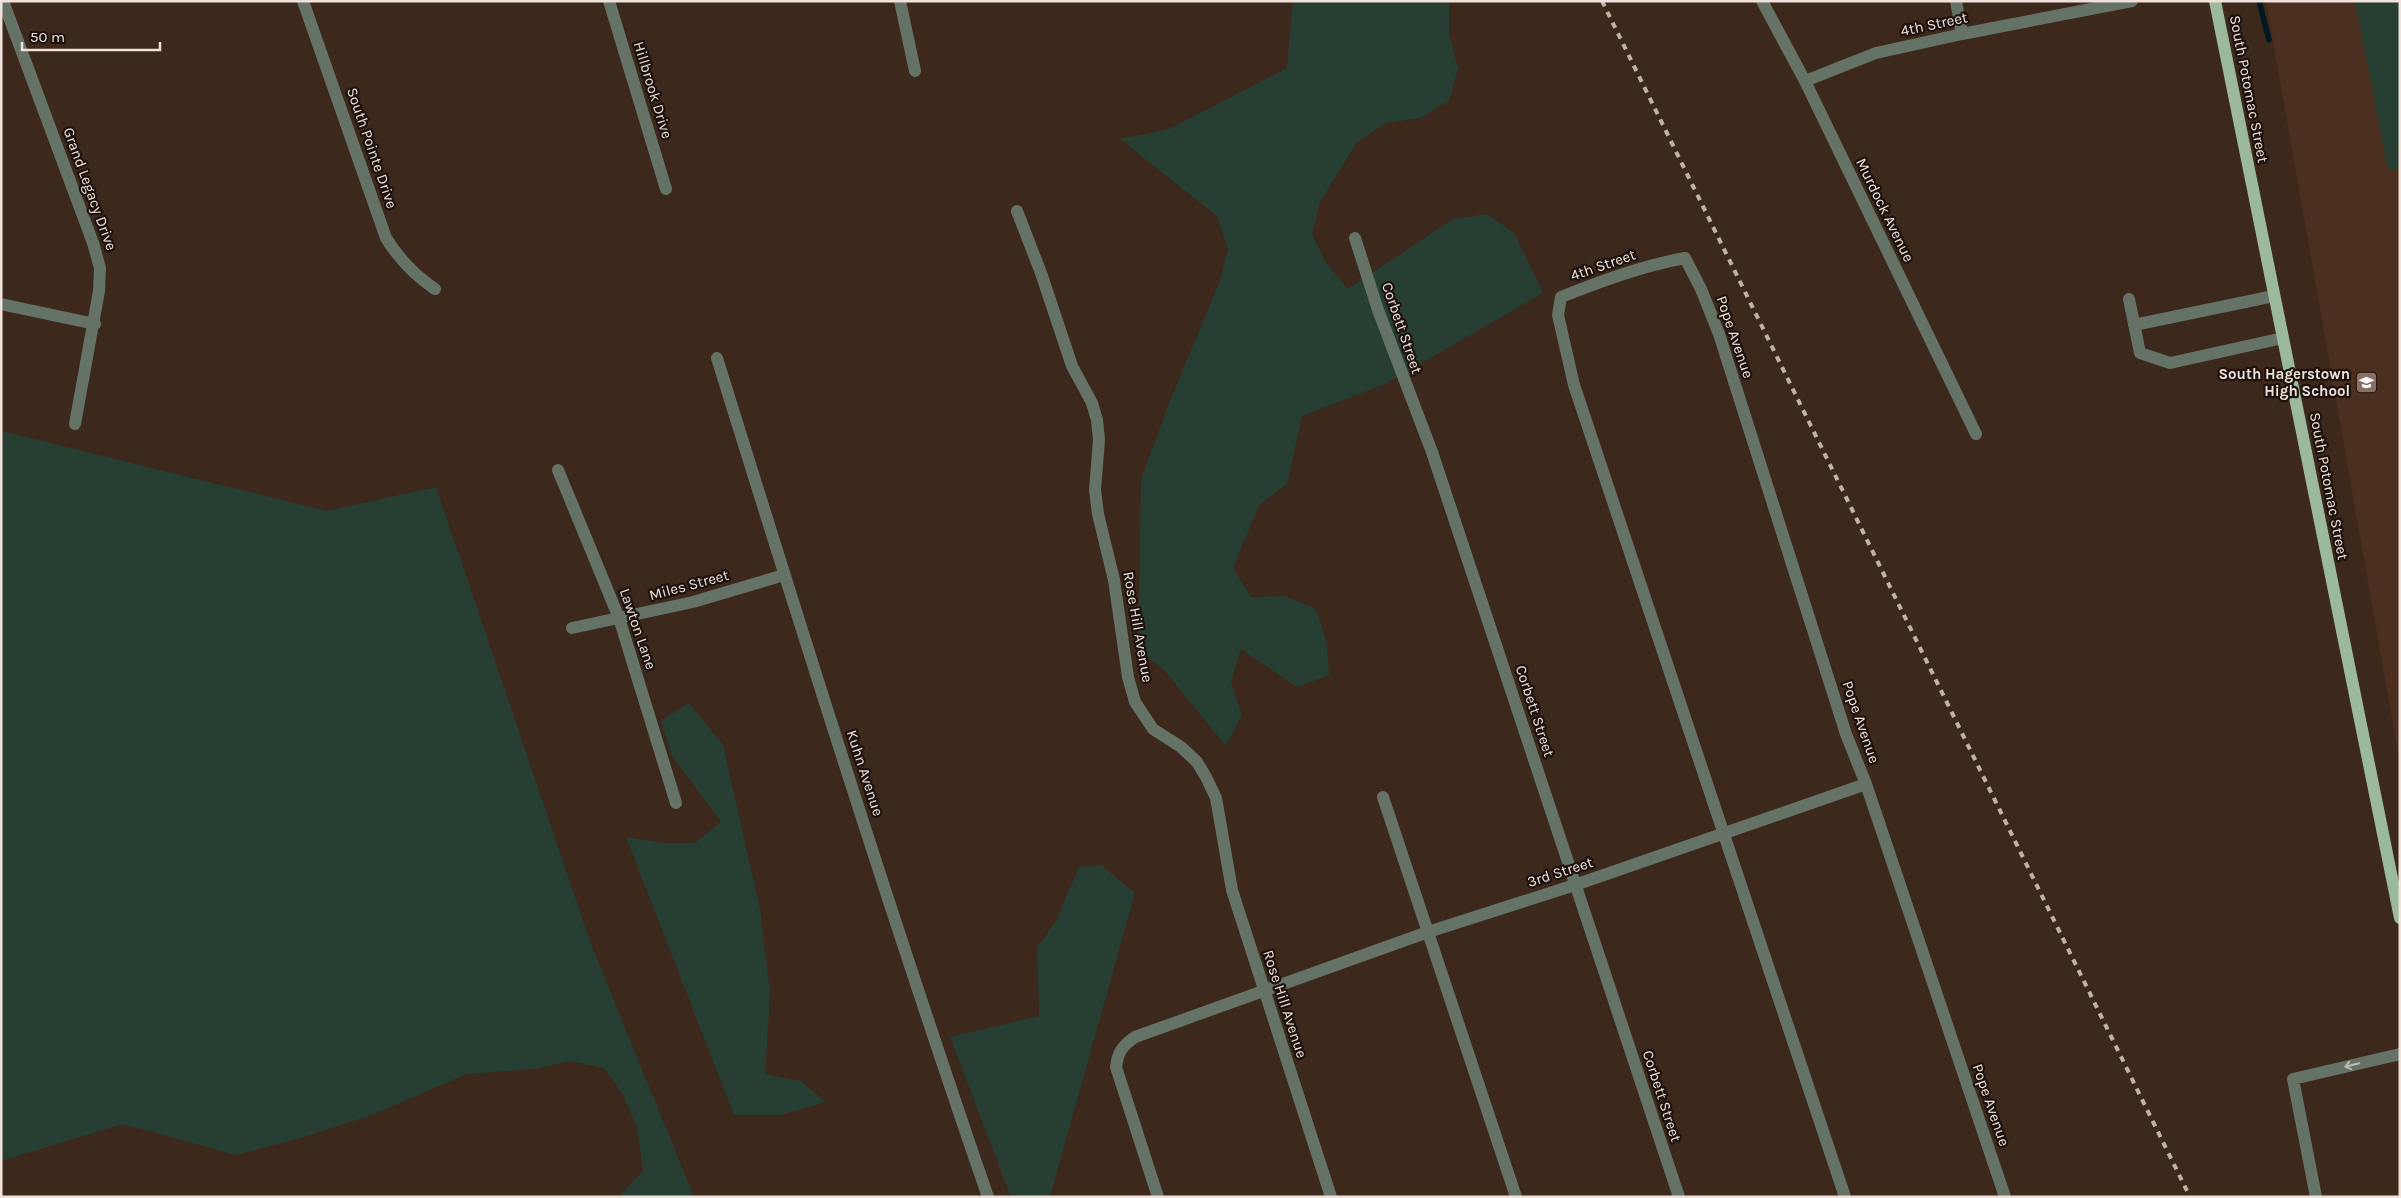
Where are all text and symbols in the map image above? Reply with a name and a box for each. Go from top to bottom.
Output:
street label: 4th Street [1899,8,1969,40]
street label: South Potomac Street [2226,14,2272,165]
scale bar [22,20,160,52]
text: 50 m [30,28,65,46]
street label: Hillbrook Drive [630,39,676,141]
street label: South Pointe Drive [343,85,401,211]
street label: Grand Legacy Drive [59,125,121,253]
street label: Murdock Avenue [1852,155,1918,265]
street label: 4th Street [1568,245,1638,285]
street label: Corbett Street [1378,280,1426,376]
street label: Pope Avenue [1713,293,1757,381]
place label: South Hagerstown High School [2219,365,2350,400]
school or university icon: South Hagerstown High School [2354,371,2378,395]
street label: South Potomac Street [2306,411,2352,562]
street label: Miles Street [647,566,731,604]
street label: Rose Hill Avenue [1119,570,1157,684]
street label: Lawton Lane [616,586,660,672]
street label: Corbett Street [1512,663,1558,759]
street label: Pope Avenue [1839,678,1883,766]
street label: Kuhn Avenue [843,728,887,818]
street label: 3rd Street [1525,853,1595,891]
street label: Rose Hill Avenue [1259,948,1311,1060]
street label: Corbett Street [1639,1048,1685,1144]
street label: Pope Avenue [1969,1061,2013,1149]
one-way arrow [2345,1061,2361,1070]

